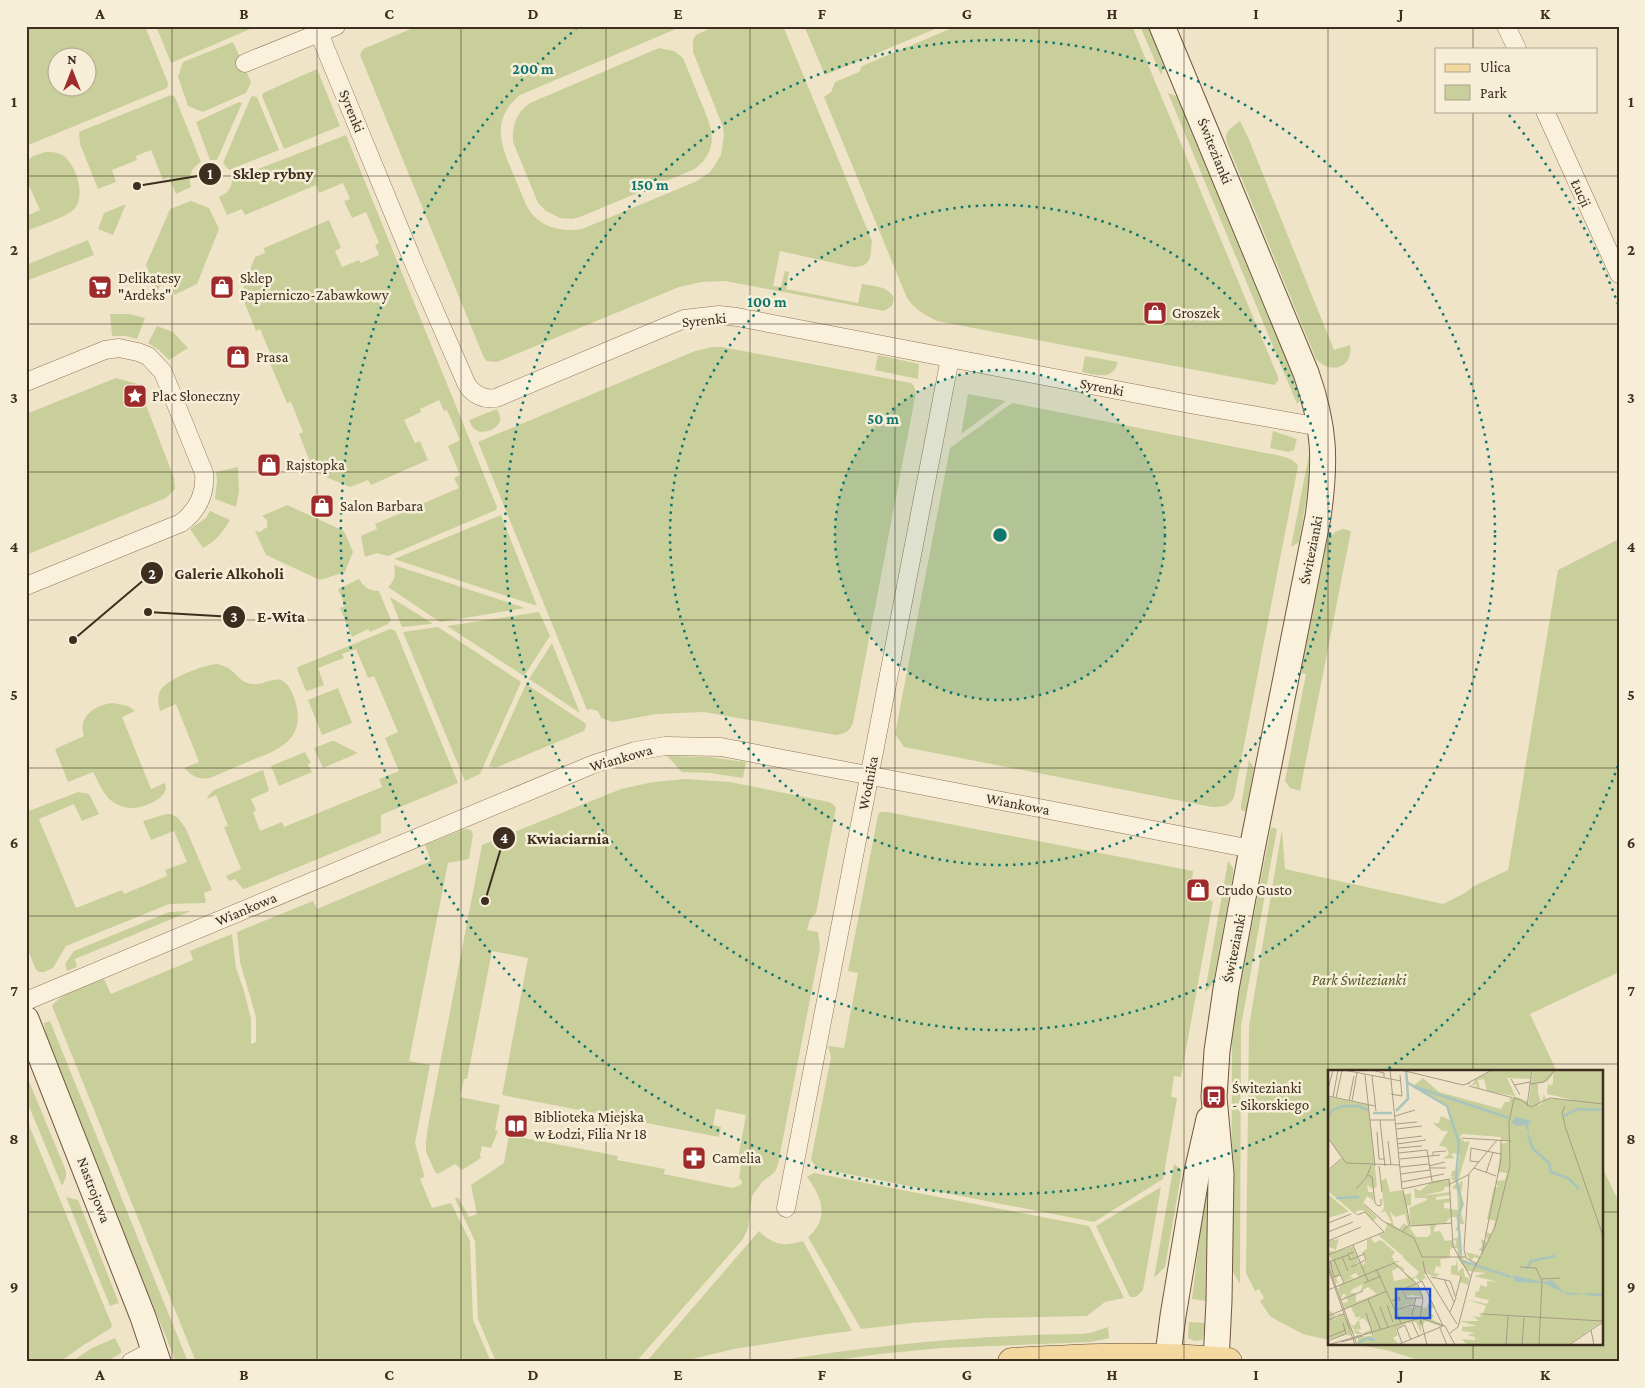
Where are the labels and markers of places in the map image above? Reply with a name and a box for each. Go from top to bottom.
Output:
callout: Sklep rybny [198,158,323,189]
place label: Delikatesy "Ardeks" [118,270,181,303]
place label: Sklep Papierniczo-Zabawkowy [240,270,389,304]
supermarket icon: Delikatesy "Ardeks" [87,274,113,300]
shop icon: Sklep Papierniczo-Zabawkowy [209,274,235,300]
shop icon: Groszek [1142,300,1168,326]
place label: Groszek [1172,305,1221,321]
shop icon: Prasa [225,344,251,370]
place label: Prasa [256,349,288,365]
place icon: Plac Słoneczny [122,383,148,409]
place label: Plac Słoneczny [152,388,240,405]
shop icon: Rajstopka [256,452,282,478]
place label: Rajstopka [286,457,345,474]
shop icon: Salon Barbara [309,493,335,519]
place label: Salon Barbara [340,498,423,514]
centre of rings [991,526,1009,544]
callout: Galerie Alkoholi [139,558,294,589]
callout: E-Wita [222,601,315,632]
callout: Kwiaciarnia [492,823,619,854]
shop icon: Crudo Gusto [1185,877,1211,903]
place label: Crudo Gusto [1216,882,1292,898]
place label: Świtezianki - Sikorskiego [1232,1080,1309,1114]
bus stop icon: Świtezianki - Sikorskiego [1201,1084,1227,1110]
place label: Biblioteka Miejska w Łodzi, Filia Nr 18 [534,1109,647,1142]
library icon: Biblioteka Miejska w Łodzi, Filia Nr 18 [503,1113,529,1139]
pharmacy icon: Camelia [681,1145,707,1171]
place label: Camelia [712,1150,761,1166]

